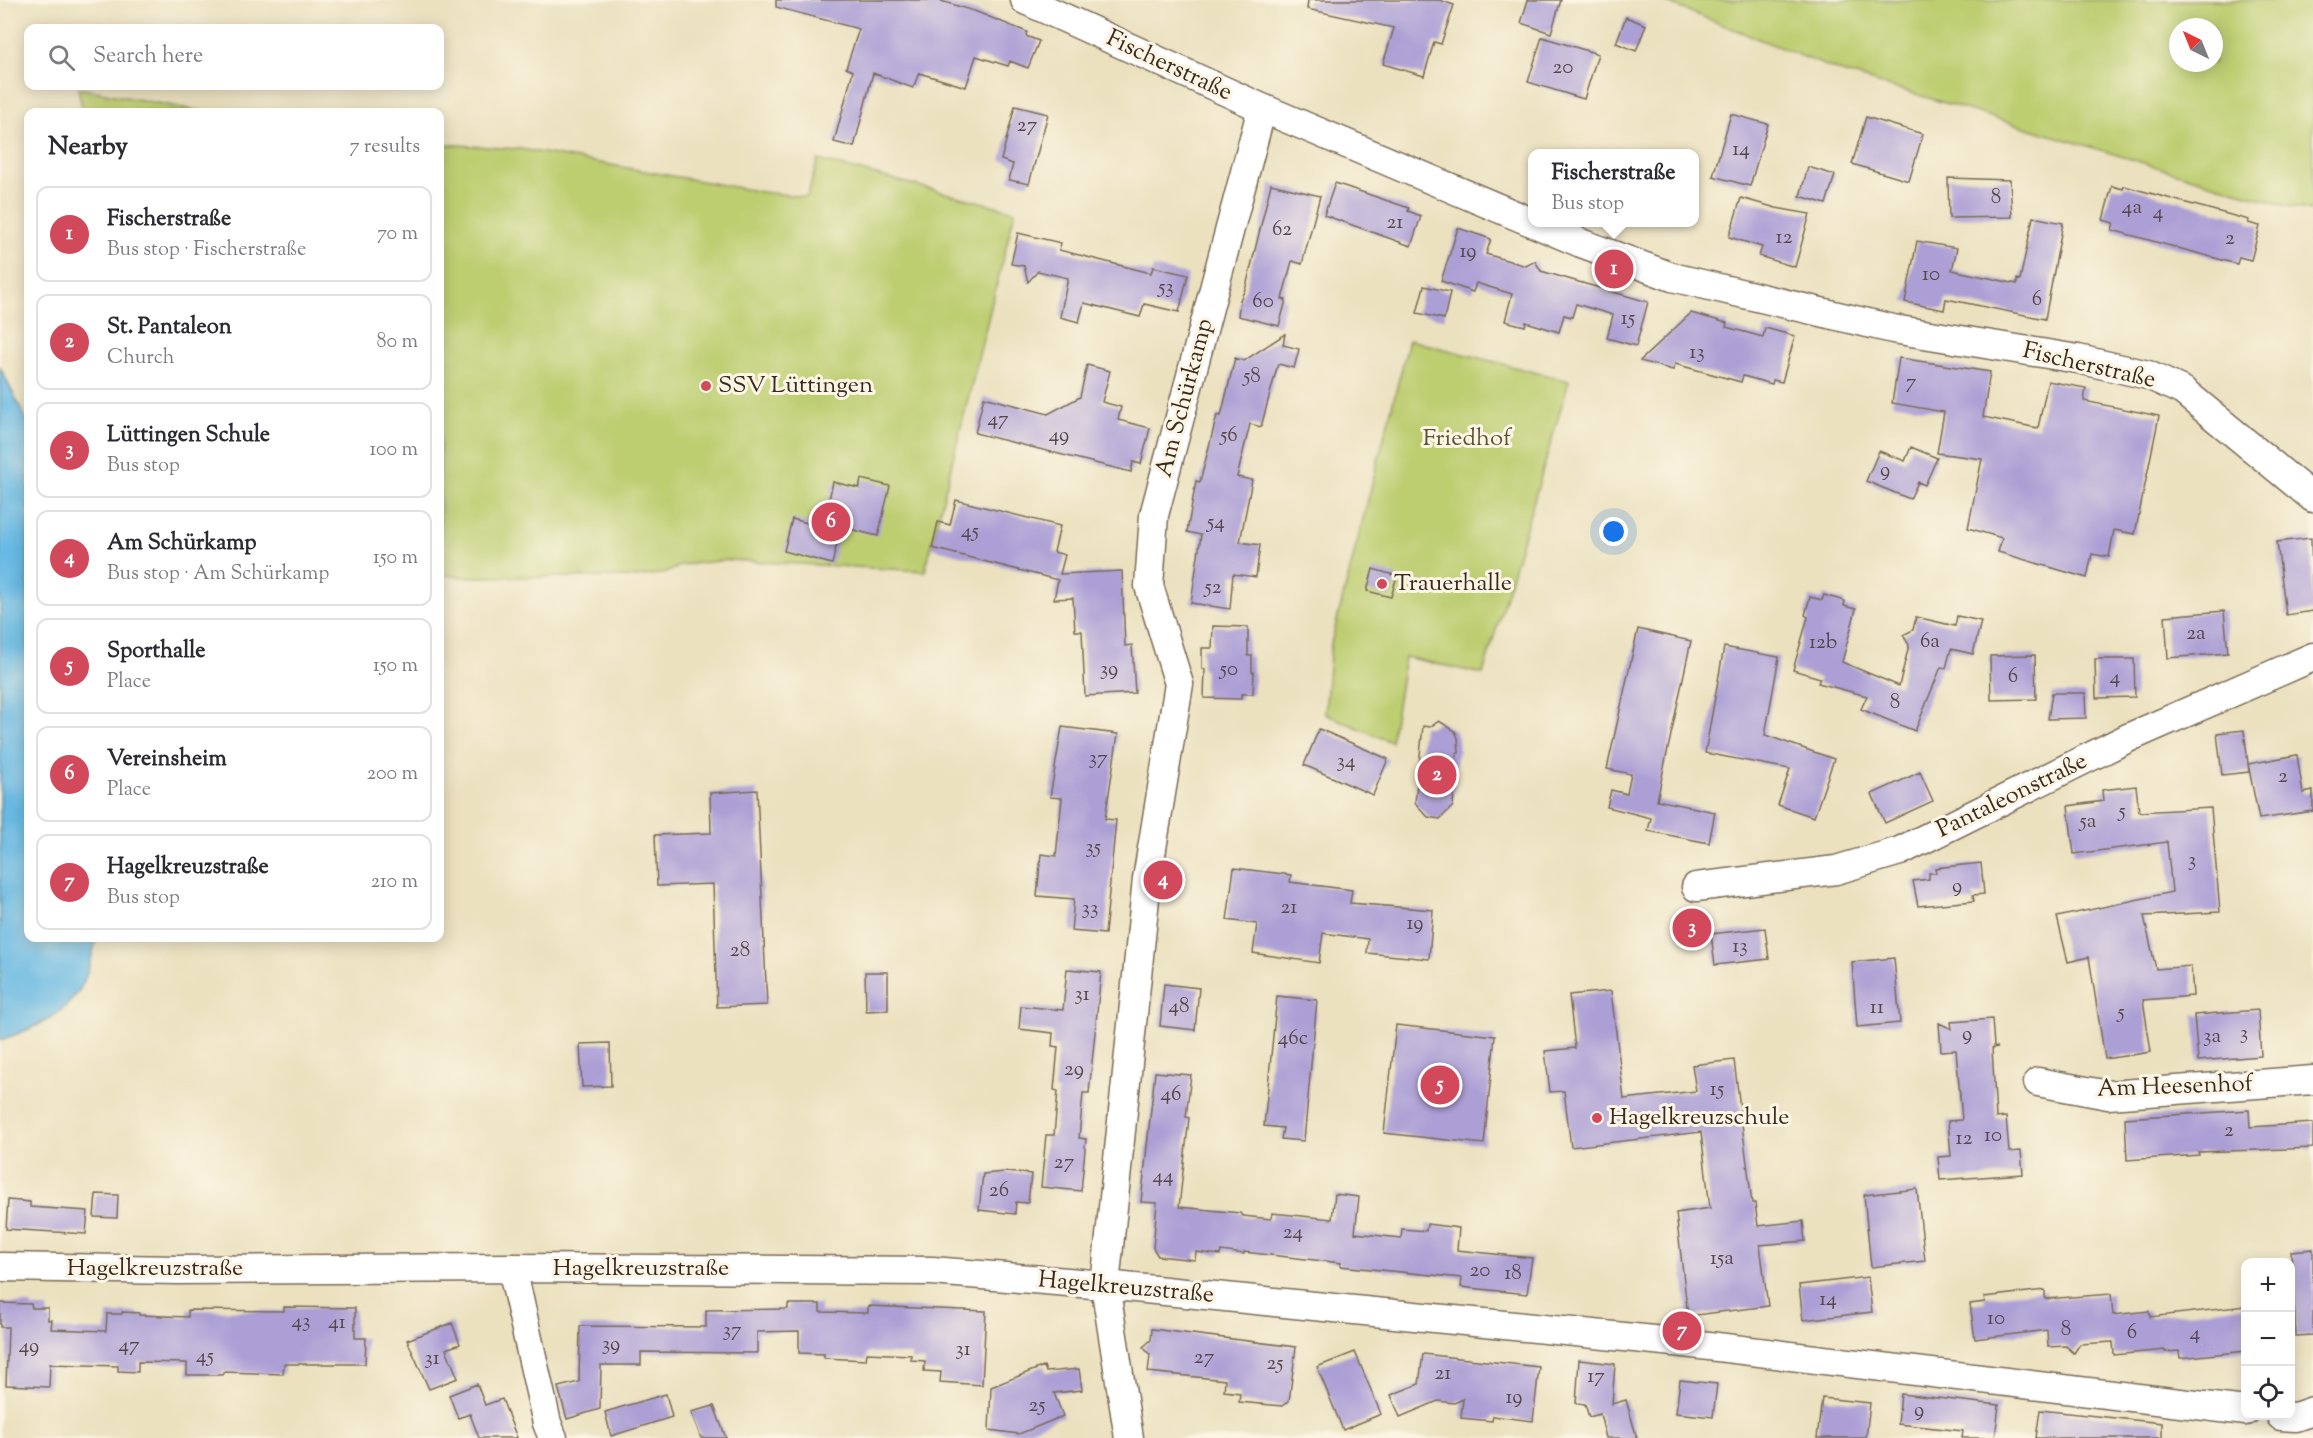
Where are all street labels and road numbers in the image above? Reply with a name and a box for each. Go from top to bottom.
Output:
street label: Fischerstraße [1100,22,1238,110]
street label: Am Schürkamp [1147,315,1223,481]
street label: Fischerstraße [2019,334,2159,398]
street label: Pantaleonstraße [1931,745,2093,847]
street label: Am Heesenhof [2097,1067,2255,1107]
street label: Hagelkreuzstraße [67,1252,243,1286]
street label: Hagelkreuzstraße [553,1252,729,1286]
street label: Hagelkreuzstraße [1037,1263,1215,1313]

